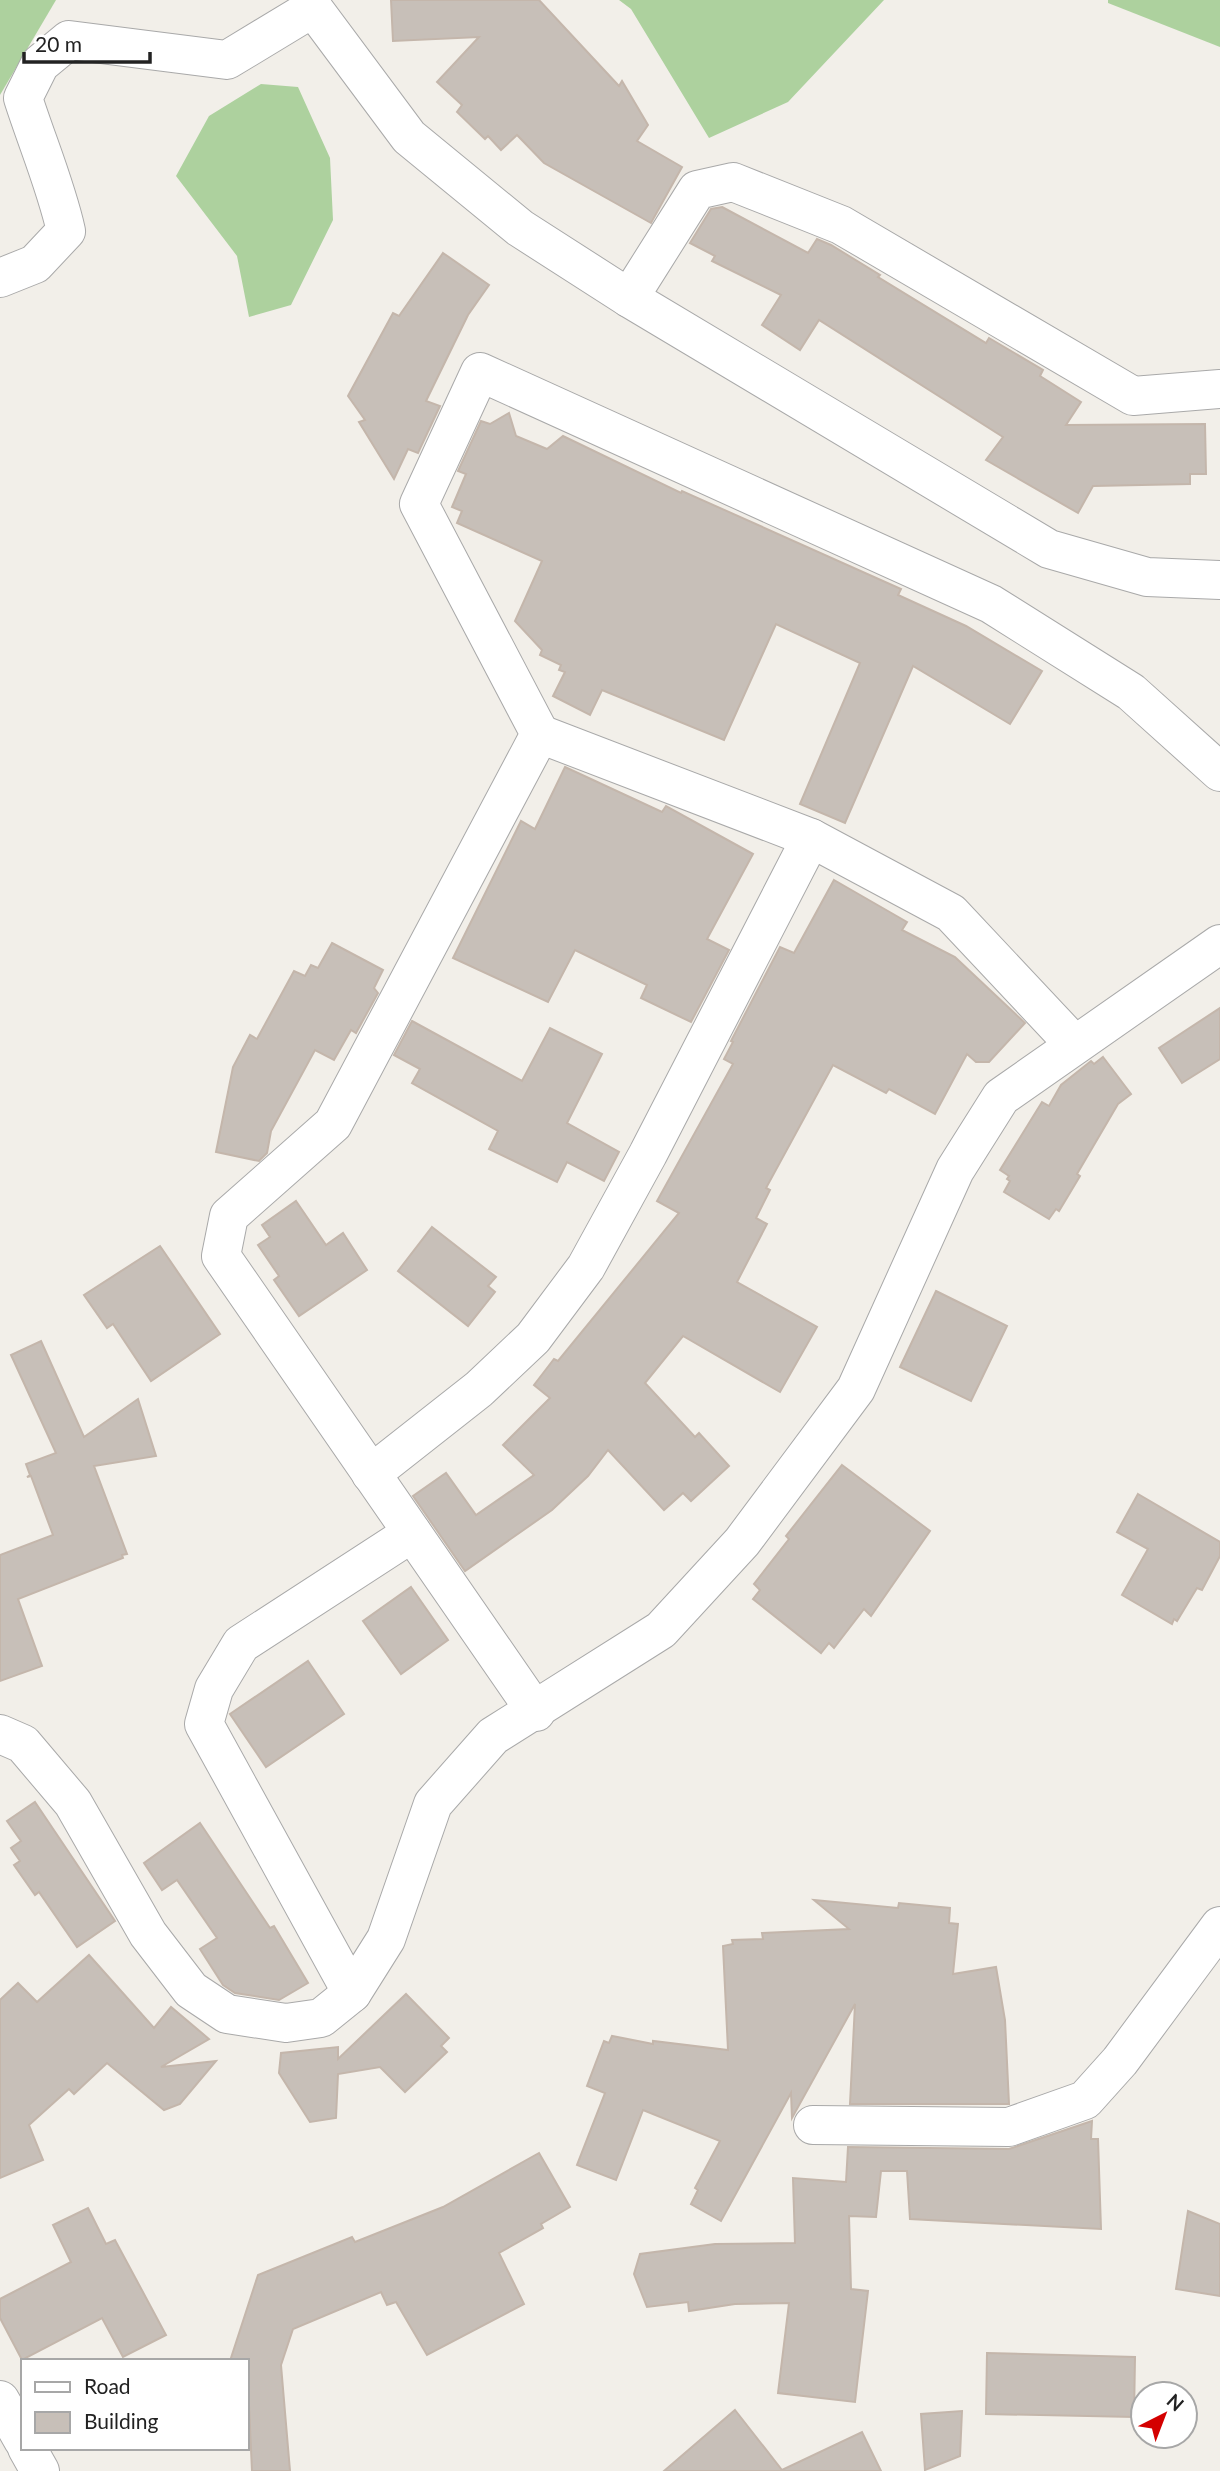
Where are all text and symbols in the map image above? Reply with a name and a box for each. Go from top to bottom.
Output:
scale bar [24,21,150,65]
text: 20 m [35,31,82,56]
legend [21,2359,248,2450]
text: Road [84,2373,131,2398]
north arrow [1129,2380,1199,2450]
text: N [1163,2389,1189,2415]
text: Building [84,2408,159,2433]

